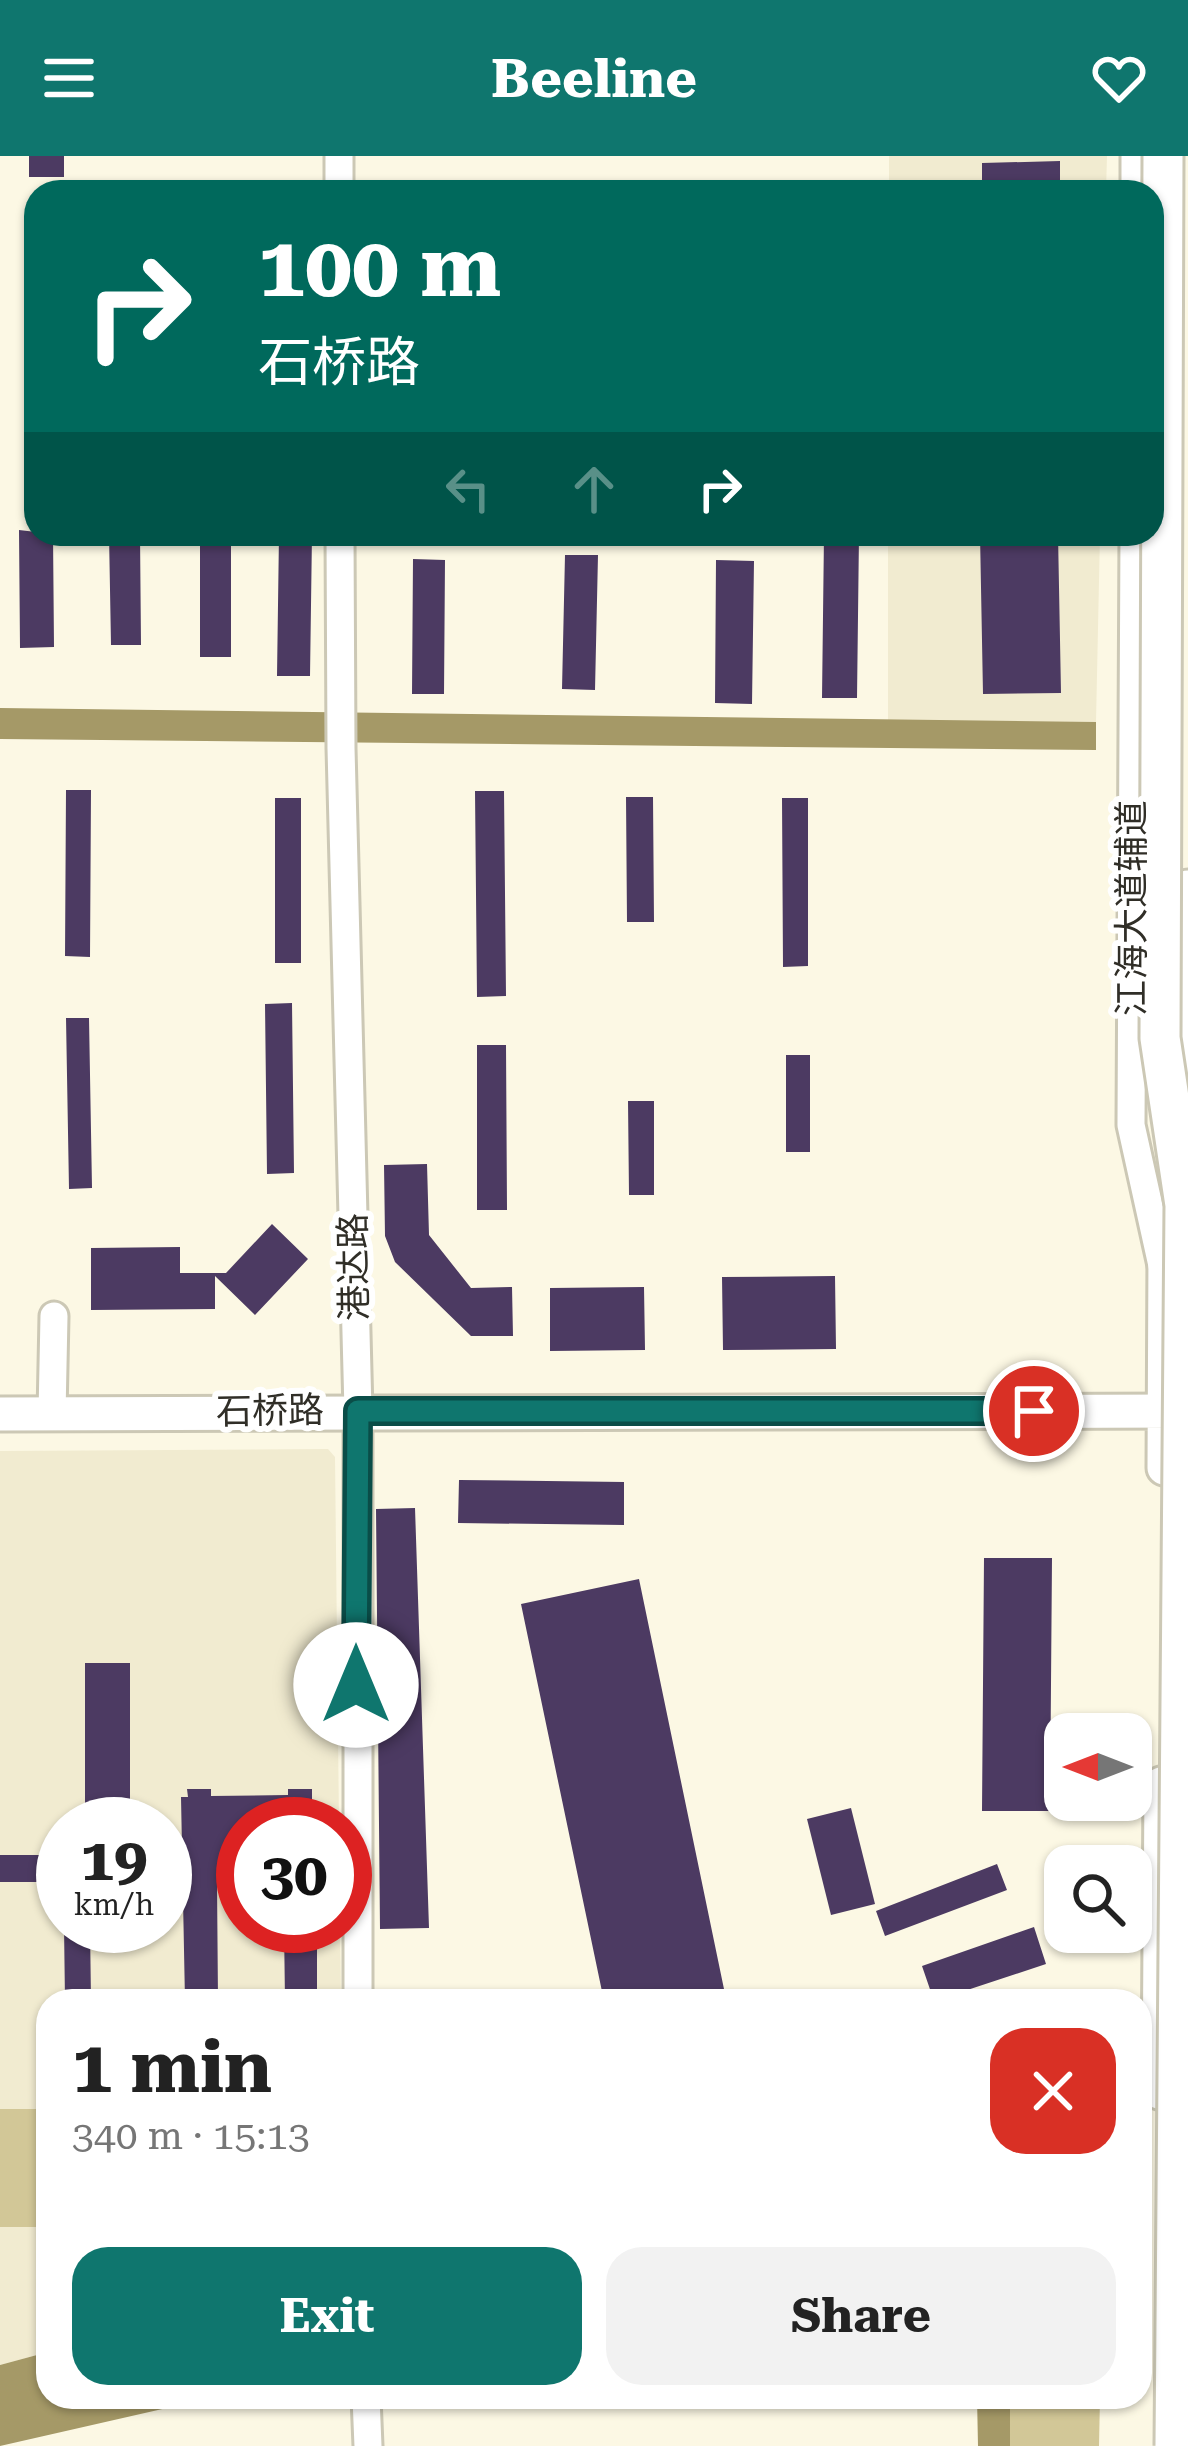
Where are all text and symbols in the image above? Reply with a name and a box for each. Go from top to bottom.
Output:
icon: menu [36,45,102,111]
icon: heart [1086,45,1152,111]
text: Beeline [491,47,697,110]
text: 100 m [258,218,501,316]
icon: right [60,228,216,384]
text: 石桥路 [258,331,420,394]
icon: left [435,456,501,522]
icon: ahead [561,456,627,522]
icon: right [687,456,753,522]
street label: 江海大道辅道 [1111,800,1153,1016]
street label: 港达路 [332,1213,376,1321]
pin [983,1360,1085,1462]
icon: arrive [1001,1378,1067,1444]
street label: 石桥路 [216,1389,324,1433]
position arrow [293,1622,419,1748]
north arrow [1044,1713,1152,1821]
map controls [1044,1713,1152,1953]
speed limit sign: 30 [216,1797,372,1953]
text: 19 [80,1824,148,1895]
button: search [1044,1845,1152,1953]
text: km/h [74,1887,154,1922]
text: 1 min [72,2025,272,2110]
button: close [990,2028,1116,2154]
text: 340 m · 15:13 [72,2113,310,2159]
button: Exit [72,2247,582,2385]
button: Share [606,2247,1116,2385]

